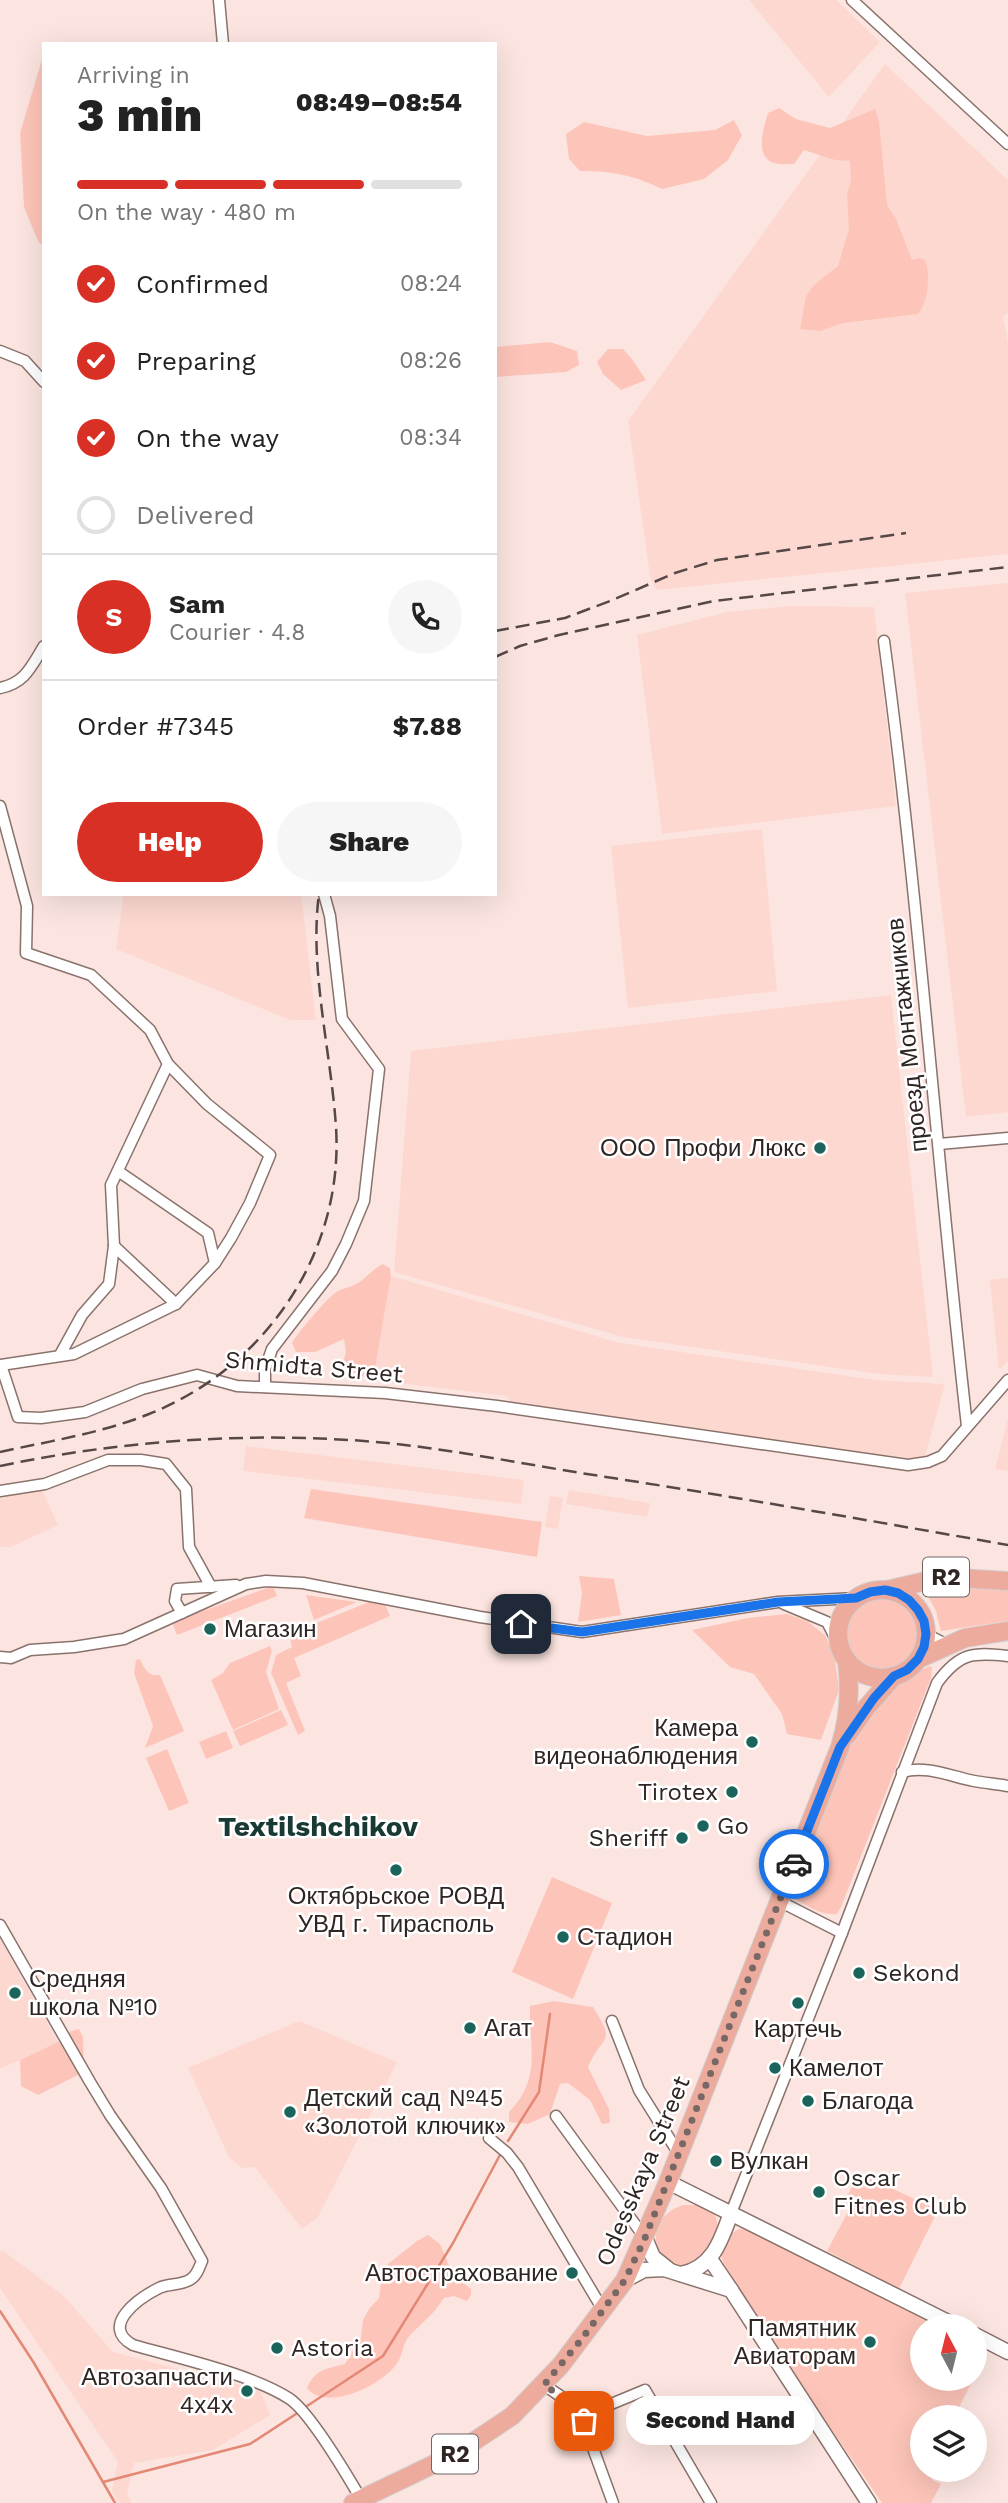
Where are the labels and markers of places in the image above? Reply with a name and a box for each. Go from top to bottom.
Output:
place label: ООО Профи Люкс [600,1134,806,1162]
marker: ООО Профи Люкс [812,1140,828,1156]
pin [491,1594,551,1654]
place label: Магазин [224,1615,317,1643]
marker: Магазин [202,1621,218,1637]
place label: Камера видеонаблюдения [533,1714,739,1770]
marker: Камера видеонаблюдения [744,1734,760,1750]
place label: Tirotex [638,1778,718,1806]
marker: Tirotex [724,1784,740,1800]
place label: Go [717,1812,749,1840]
marker: Go [695,1818,711,1834]
place label: Sheriff [589,1824,668,1852]
marker: Sheriff [674,1830,690,1846]
marker: Октябрьское РОВД УВД г. Тирасполь [388,1862,404,1878]
place label: Октябрьское РОВД УВД г. Тирасполь [288,1882,504,1938]
place label: Стадион [577,1923,672,1951]
marker: Стадион [555,1929,571,1945]
place label: Sekond [873,1959,960,1987]
place label: Средняя школа №10 [29,1965,158,2021]
marker: Sekond [851,1965,867,1981]
marker: Средняя школа №10 [7,1985,23,2001]
marker: Картечь [790,1995,806,2011]
place label: Агат [484,2014,532,2042]
place label: Картечь [754,2015,842,2043]
marker: Агат [462,2020,478,2036]
place label: Камелот [789,2054,883,2082]
marker: Камелот [767,2060,783,2076]
place label: Детский сад №45 «Золотой ключик» [304,2084,506,2140]
place label: Благода [822,2087,914,2115]
marker: Благода [800,2093,816,2109]
marker: Детский сад №45 «Золотой ключик» [282,2104,298,2120]
place label: Вулкан [730,2147,809,2175]
marker: Вулкан [708,2153,724,2169]
place label: Oscar Fitnes Club [833,2164,967,2220]
marker: Oscar Fitnes Club [811,2184,827,2200]
place label: Автострахование [365,2259,558,2287]
marker: Автострахование [564,2265,580,2281]
place label: Памятник Авиаторам [734,2314,856,2370]
place label: Astoria [291,2334,374,2362]
marker: Памятник Авиаторам [862,2334,878,2350]
marker: Astoria [269,2340,285,2356]
place label: Автозапчасти 4х4х [81,2363,233,2419]
marker: Автозапчасти 4х4х [239,2383,255,2399]
pin [554,2391,614,2451]
callout: Second Hand [626,2396,815,2446]

